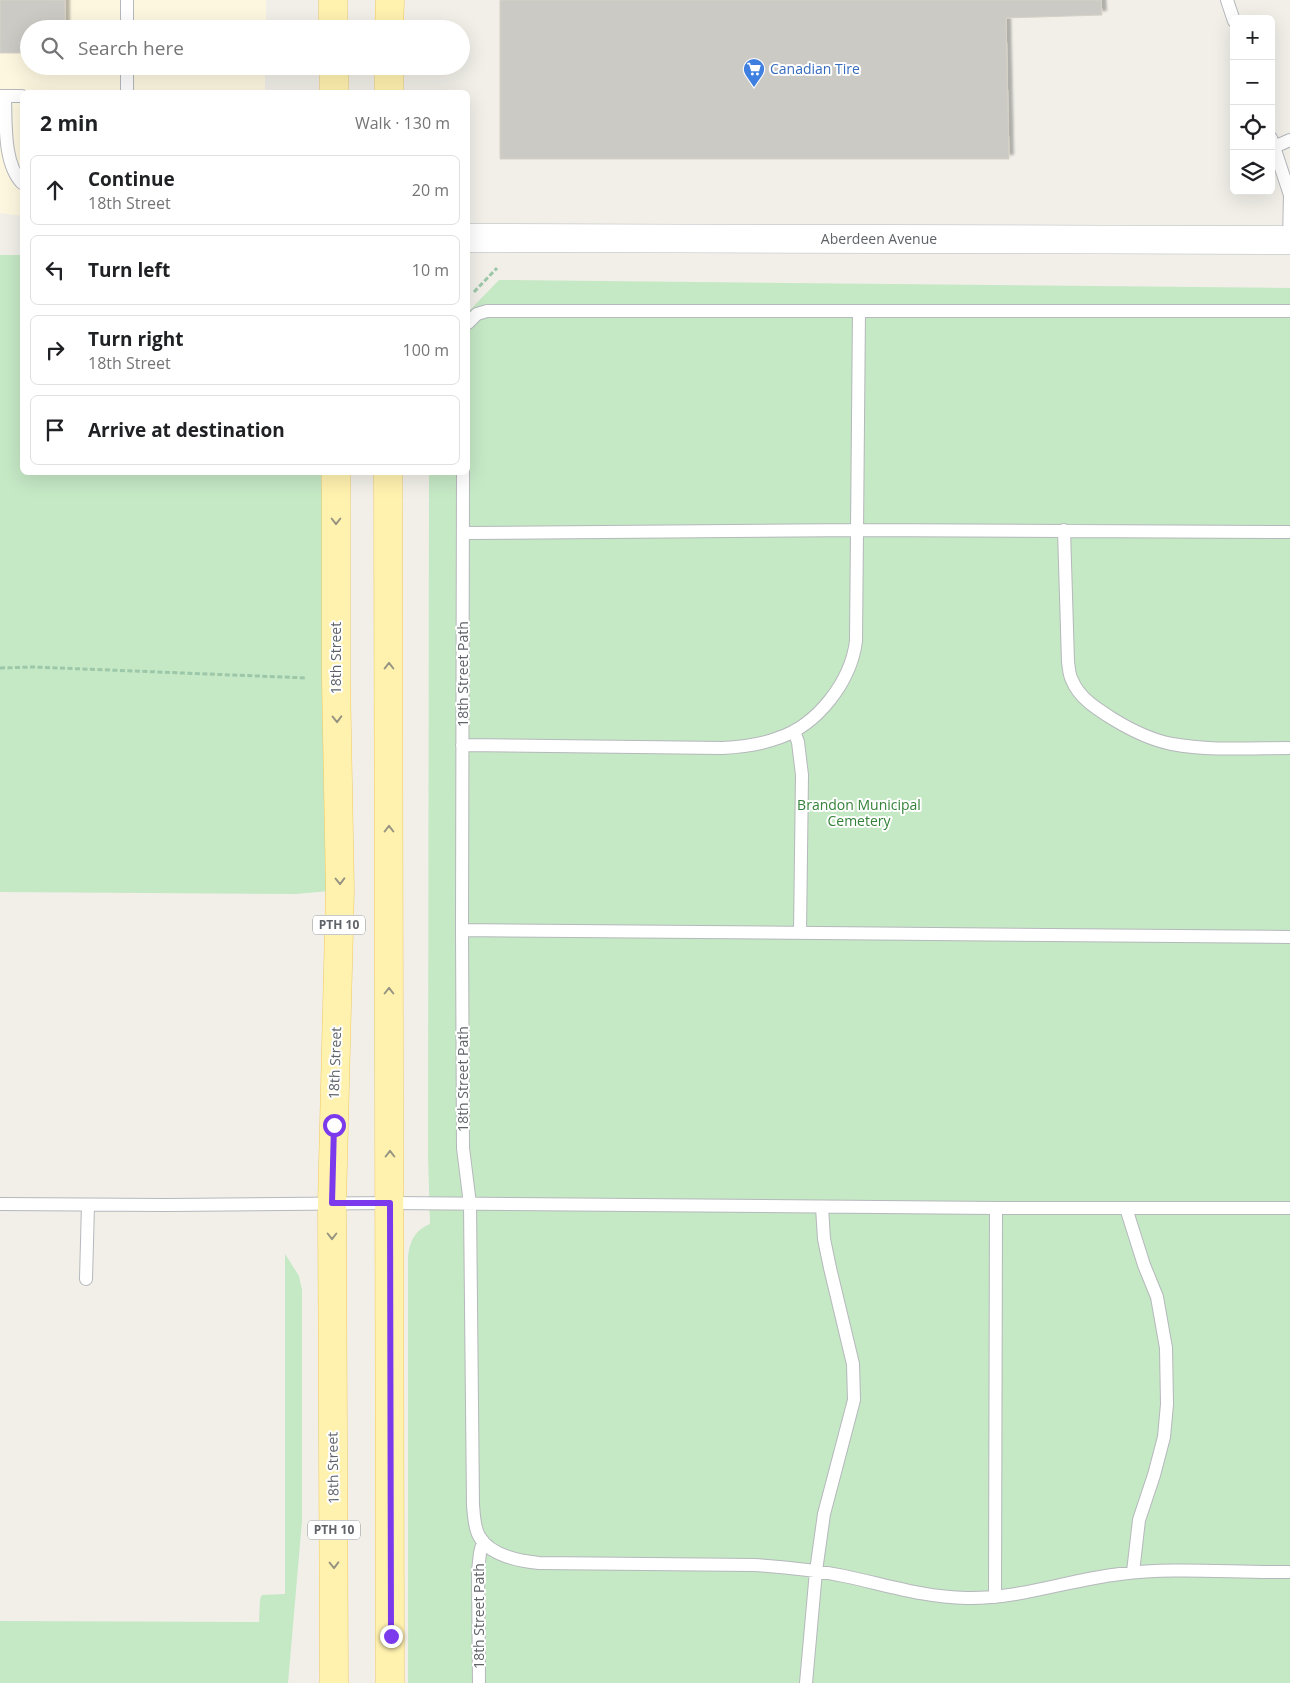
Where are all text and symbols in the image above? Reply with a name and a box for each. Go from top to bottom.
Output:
map controls [1230,15,1275,195]
button: + [1230,15,1275,60]
search box [20,20,470,75]
icon: search [38,34,66,62]
text: Search here [78,35,184,61]
supermarket icon: Canadian Tire [742,57,766,88]
place label: Canadian Tire [770,59,860,78]
button: − [1230,60,1275,105]
button: locate [1230,105,1275,150]
text: 2 min [40,109,98,137]
text: Walk · 130 m [355,112,450,134]
button: layers [1230,150,1275,195]
text: Continue [88,166,175,192]
icon: ahead [41,176,69,204]
text: 20 m [412,179,449,201]
text: 18th Street [88,192,171,214]
street label: Aberdeen Avenue [821,229,937,248]
icon: left [41,256,69,284]
text: Turn left [88,257,170,283]
text: 10 m [412,259,449,281]
text: Turn right [88,326,183,352]
icon: right [41,336,69,364]
text: 100 m [403,339,449,361]
text: 18th Street [88,352,171,374]
icon: arrive [41,416,69,444]
text: Arrive at destination [88,417,285,443]
one-way arrow [331,518,341,525]
street label: 18th Street Path [453,621,472,727]
street label: 18th Street [326,622,345,694]
one-way arrow [384,662,394,670]
one-way arrow [332,715,342,723]
park label: Brandon Municipal Cemetery [797,795,921,830]
one-way arrow [384,825,394,832]
one-way arrow [335,878,345,885]
road number: PTH 10 [313,916,365,934]
one-way arrow [384,987,394,995]
street label: 18th Street Path [453,1026,472,1132]
street label: 18th Street [324,1027,345,1099]
route start [323,1114,346,1137]
one-way arrow [385,1150,395,1158]
one-way arrow [327,1232,337,1240]
street label: 18th Street [322,1432,343,1504]
road number: PTH 10 [308,1520,360,1540]
one-way arrow [329,1562,339,1570]
street label: 18th Street Path [469,1563,488,1669]
route end [380,1625,403,1648]

